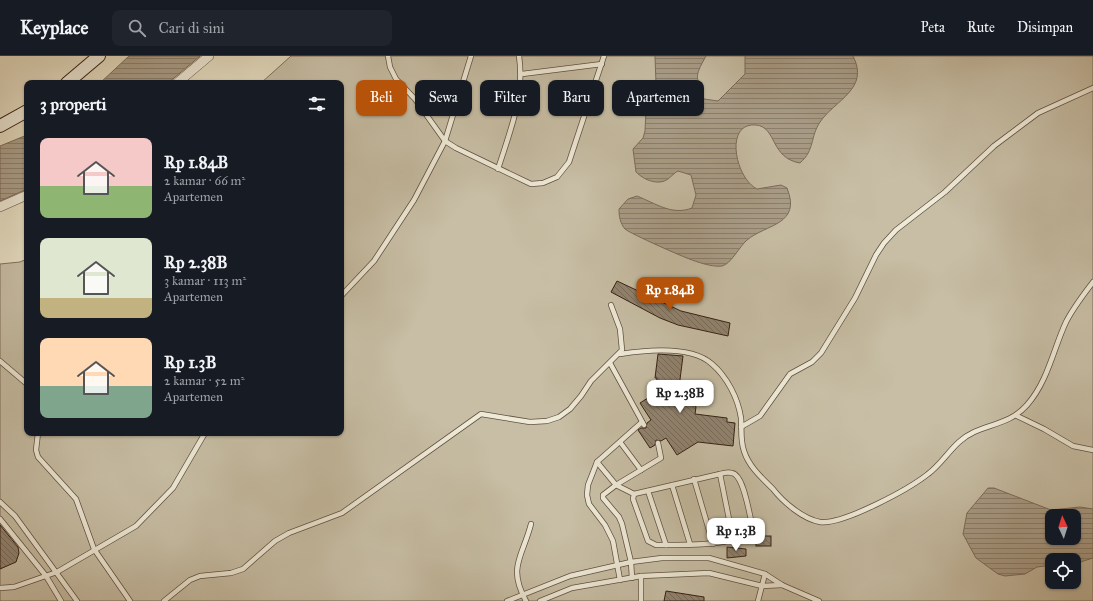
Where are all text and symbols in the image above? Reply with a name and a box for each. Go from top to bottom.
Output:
search box [112,10,392,46]
text: Keyplace [20,16,88,39]
icon: search [126,17,148,39]
text: Cari di sini [158,19,225,37]
text: Peta [921,19,945,36]
text: Rute [967,19,995,36]
text: Disimpan [1017,19,1073,36]
chip: Beli [356,80,407,116]
chip: Sewa [415,80,472,116]
chip: Filter [480,80,540,116]
chip: Baru [548,80,604,116]
chip: Apartemen [612,80,704,116]
icon: filters [306,93,328,115]
text: 3 properti [40,94,107,115]
text: Rp 1.84B [164,152,228,173]
icon: home [72,154,120,202]
text: 2 kamar · 66 m² [164,173,245,189]
text: Apartemen [164,189,223,205]
text: Rp 2.38B [164,252,227,273]
icon: home [72,254,120,302]
text: 3 kamar · 113 m² [164,273,246,289]
pin: Rp 1.84B [629,277,711,311]
text: Rp 1.84B [645,282,695,298]
text: Apartemen [164,289,223,305]
text: Rp 1.3B [164,352,216,373]
icon: home [72,354,120,402]
text: 2 kamar · 52 m² [164,373,244,389]
pin: Rp 2.38B [639,380,721,414]
text: Rp 2.38B [656,385,704,401]
text: Apartemen [164,389,223,405]
north arrow [1045,509,1081,545]
map controls [1045,509,1081,589]
pin: Rp 1.3B [699,518,773,552]
text: Rp 1.3B [716,523,756,539]
button: locate [1045,553,1081,589]

